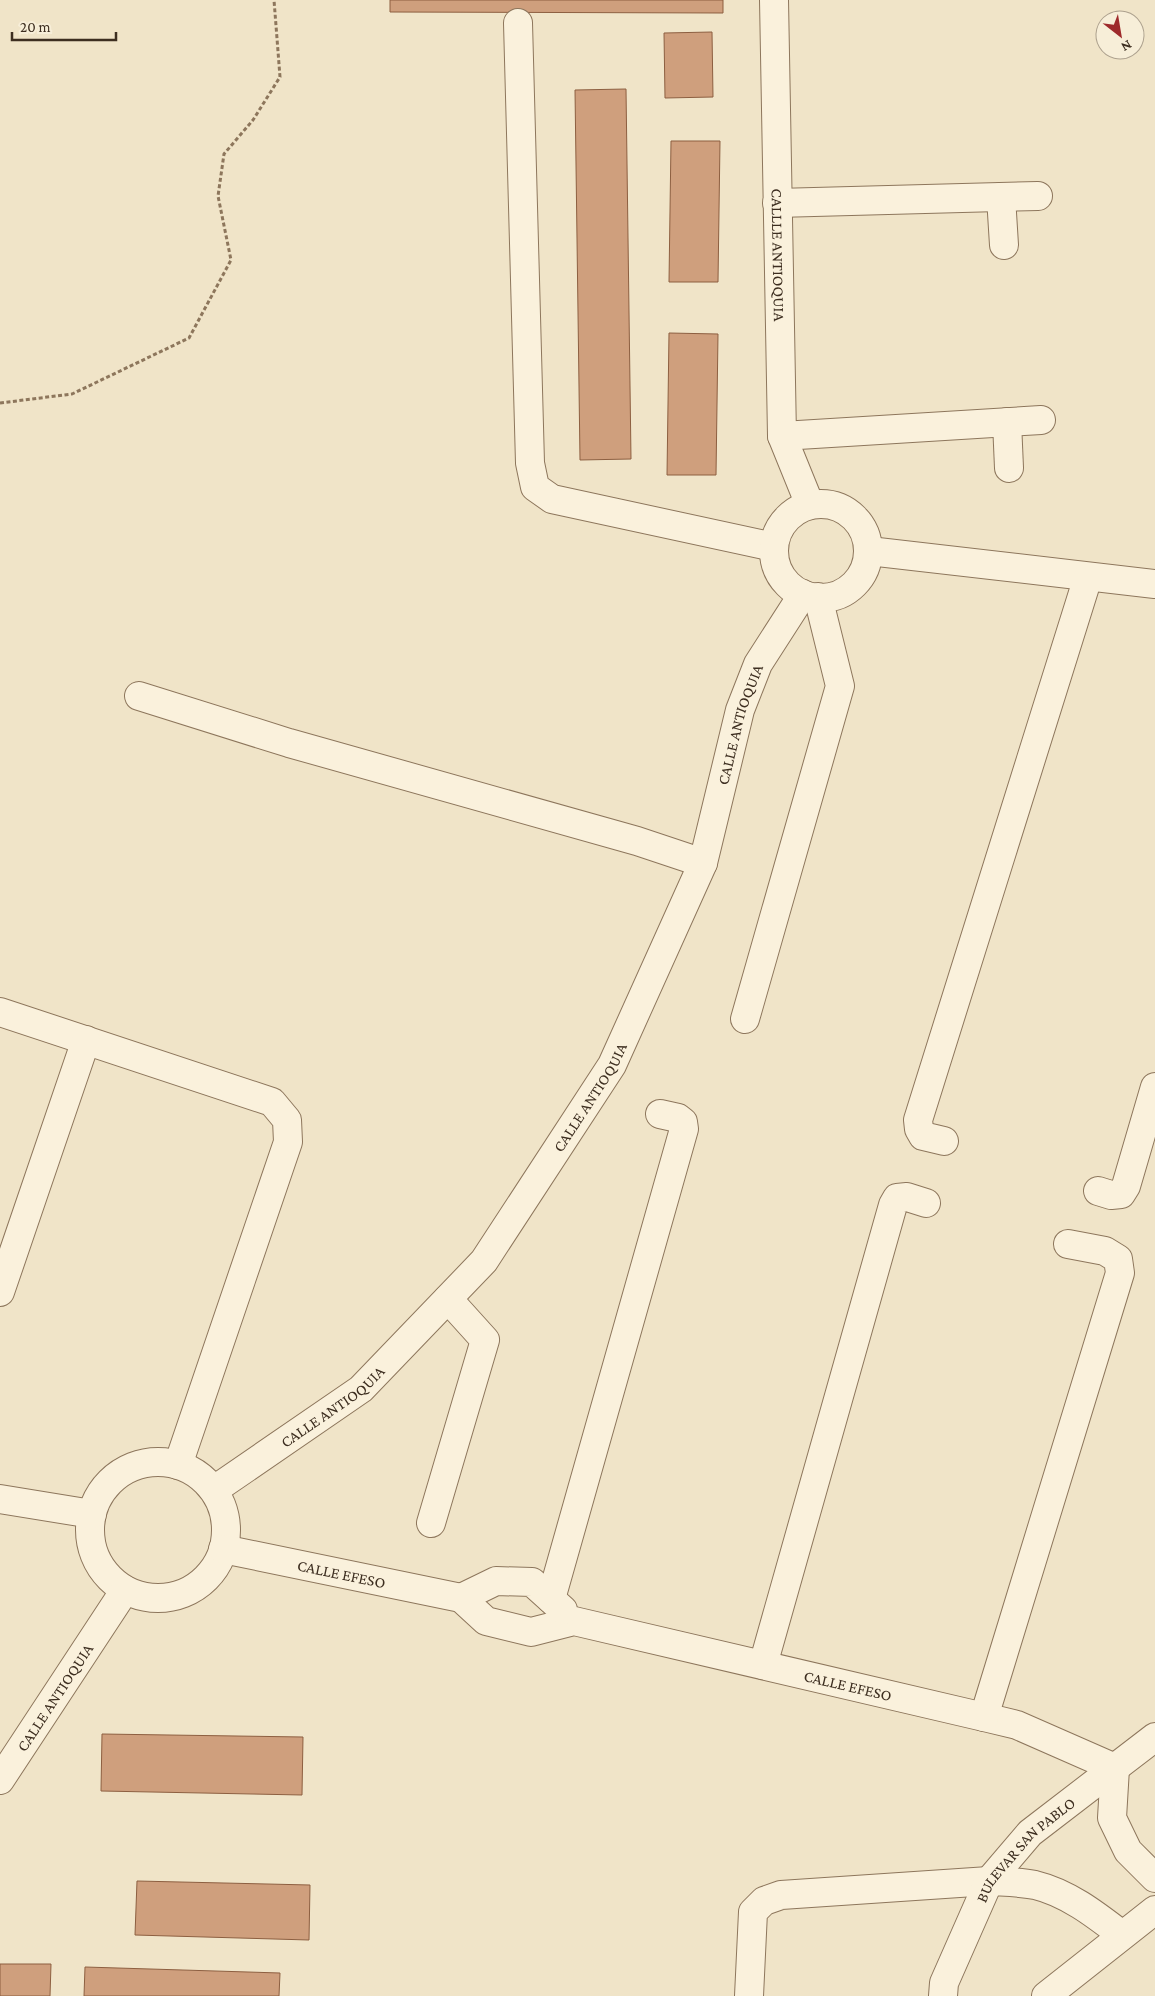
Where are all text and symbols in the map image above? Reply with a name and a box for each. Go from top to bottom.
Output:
scale bar [12,10,116,42]
north arrow [1095,10,1145,60]
text: 20 m [20,19,51,35]
text: N [1118,37,1135,56]
street label: CALLLE ANTIOQUIA [769,188,788,322]
street label: CALLE ANTIOQUIA [714,661,766,786]
street label: CALLE ANTIOQUIA [549,1039,630,1155]
street label: CALLE ANTIOQUIA [277,1361,388,1450]
street label: CALLE EFESO [296,1556,387,1591]
street label: CALLE ANTIOQUIA [13,1640,96,1754]
street label: CALLE EFESO [802,1667,893,1704]
street label: BULEVAR SAN PABLO [972,1793,1078,1905]

